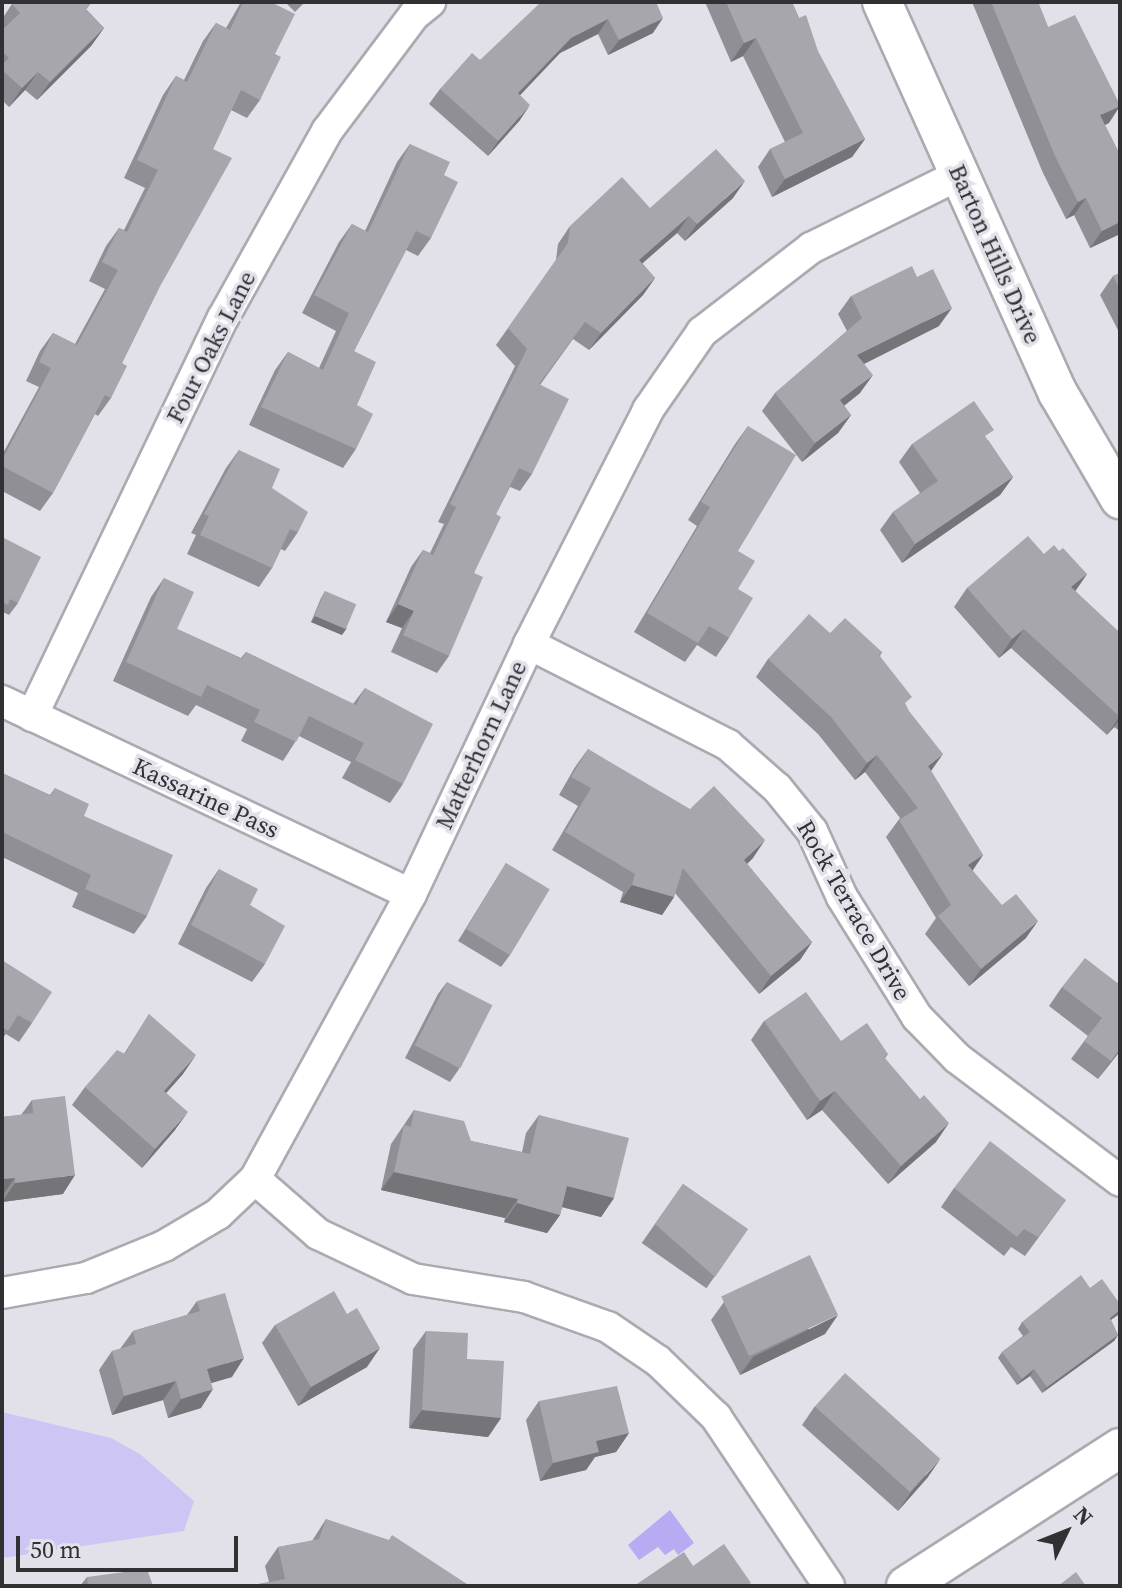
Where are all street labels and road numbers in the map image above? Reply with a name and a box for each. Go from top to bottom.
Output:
street label: Barton Hills Drive [943,160,1047,348]
street label: Four Oaks Lane [160,266,262,428]
street label: Matterhorn Lane [429,656,533,834]
street label: Kassarine Pass [128,752,284,844]
street label: Rock Terrace Drive [791,815,917,1005]

